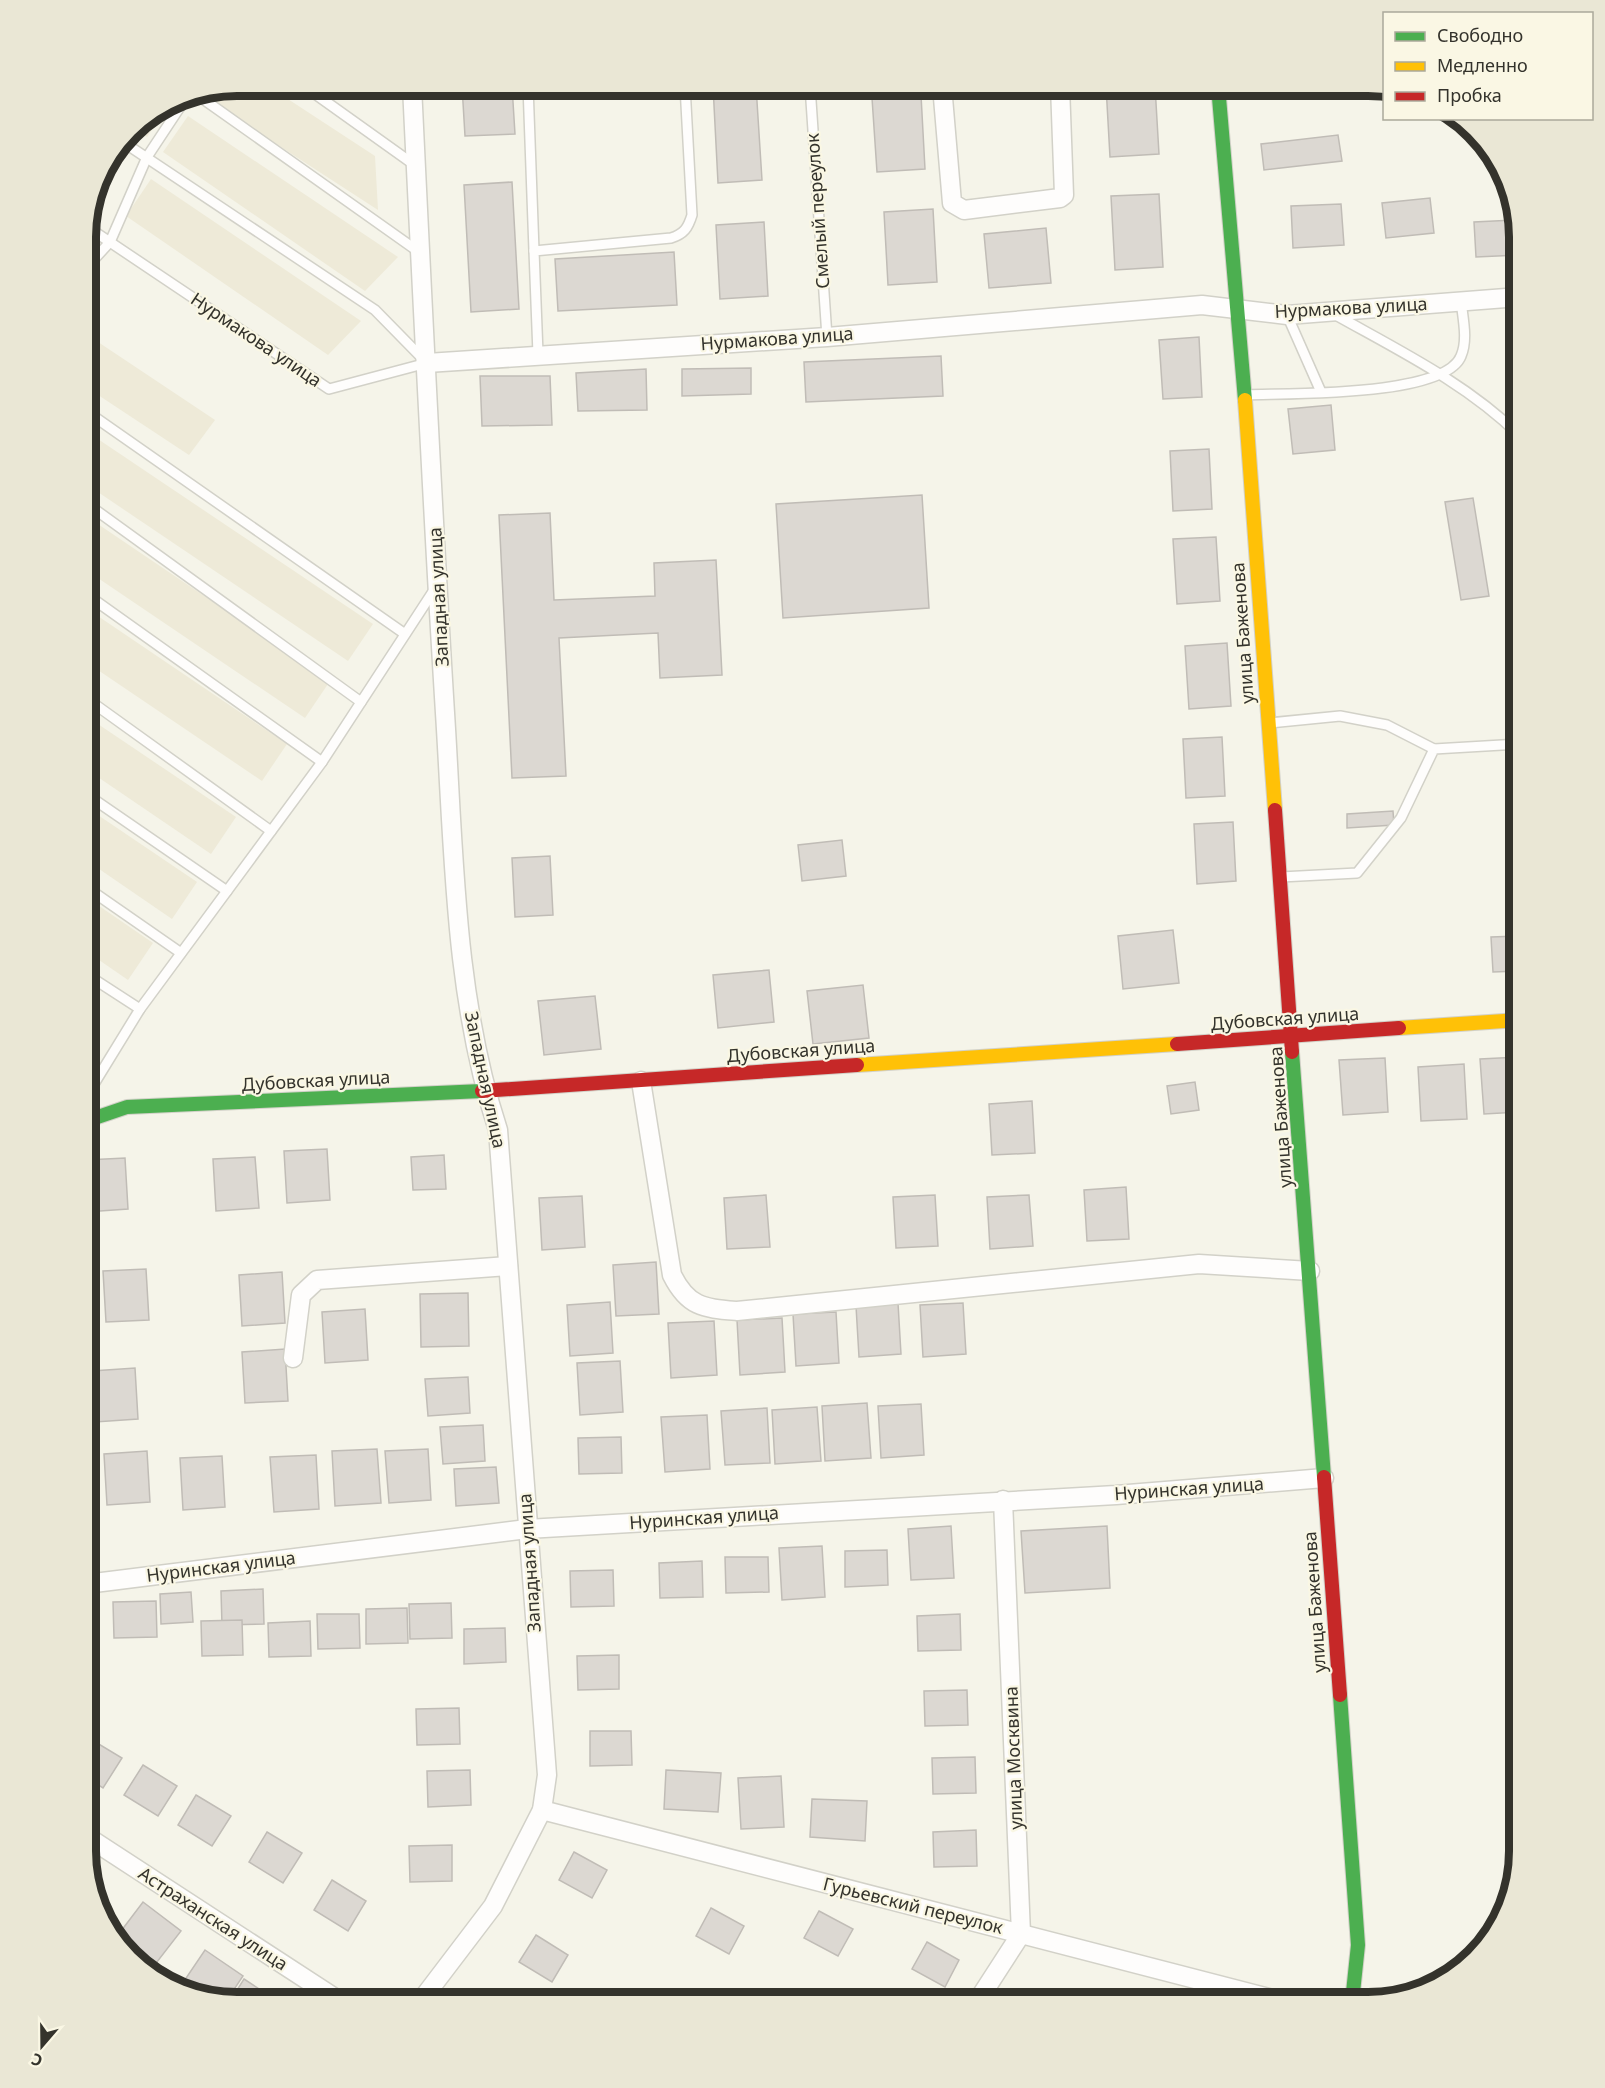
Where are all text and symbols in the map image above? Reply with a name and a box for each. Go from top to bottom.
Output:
legend [1383,12,1593,120]
text: Свободно [1437,23,1523,47]
text: Медленно [1437,53,1528,77]
text: Пробка [1437,83,1502,107]
street label: Смелый переулок [800,132,834,290]
street label: Нурмакова улица [186,286,327,392]
street label: Нурмакова улица [1274,291,1428,323]
street label: Нурмакова улица [700,321,854,355]
street label: Западная улица [422,527,454,667]
street label: улица Баженова [1225,562,1259,705]
street label: Дубовская улица [1210,1001,1360,1035]
street label: Западная улица [460,1009,512,1150]
street label: Дубовская улица [726,1033,876,1067]
street label: улица Баженова [1263,1046,1297,1189]
street label: Дубовская улица [241,1064,391,1096]
street label: Нуринская улица [1113,1471,1265,1505]
street label: Западная улица [512,1493,546,1633]
street label: Нуринская улица [628,1500,780,1534]
street label: улица Баженова [1297,1531,1331,1674]
street label: Нуринская улица [145,1545,297,1587]
street label: улица Москвина [999,1686,1027,1830]
street label: Астраханская улица [134,1861,293,1975]
street label: Гурьевский переулок [821,1871,1006,1939]
north arrow [12,2016,72,2076]
text: С [28,2048,45,2072]

